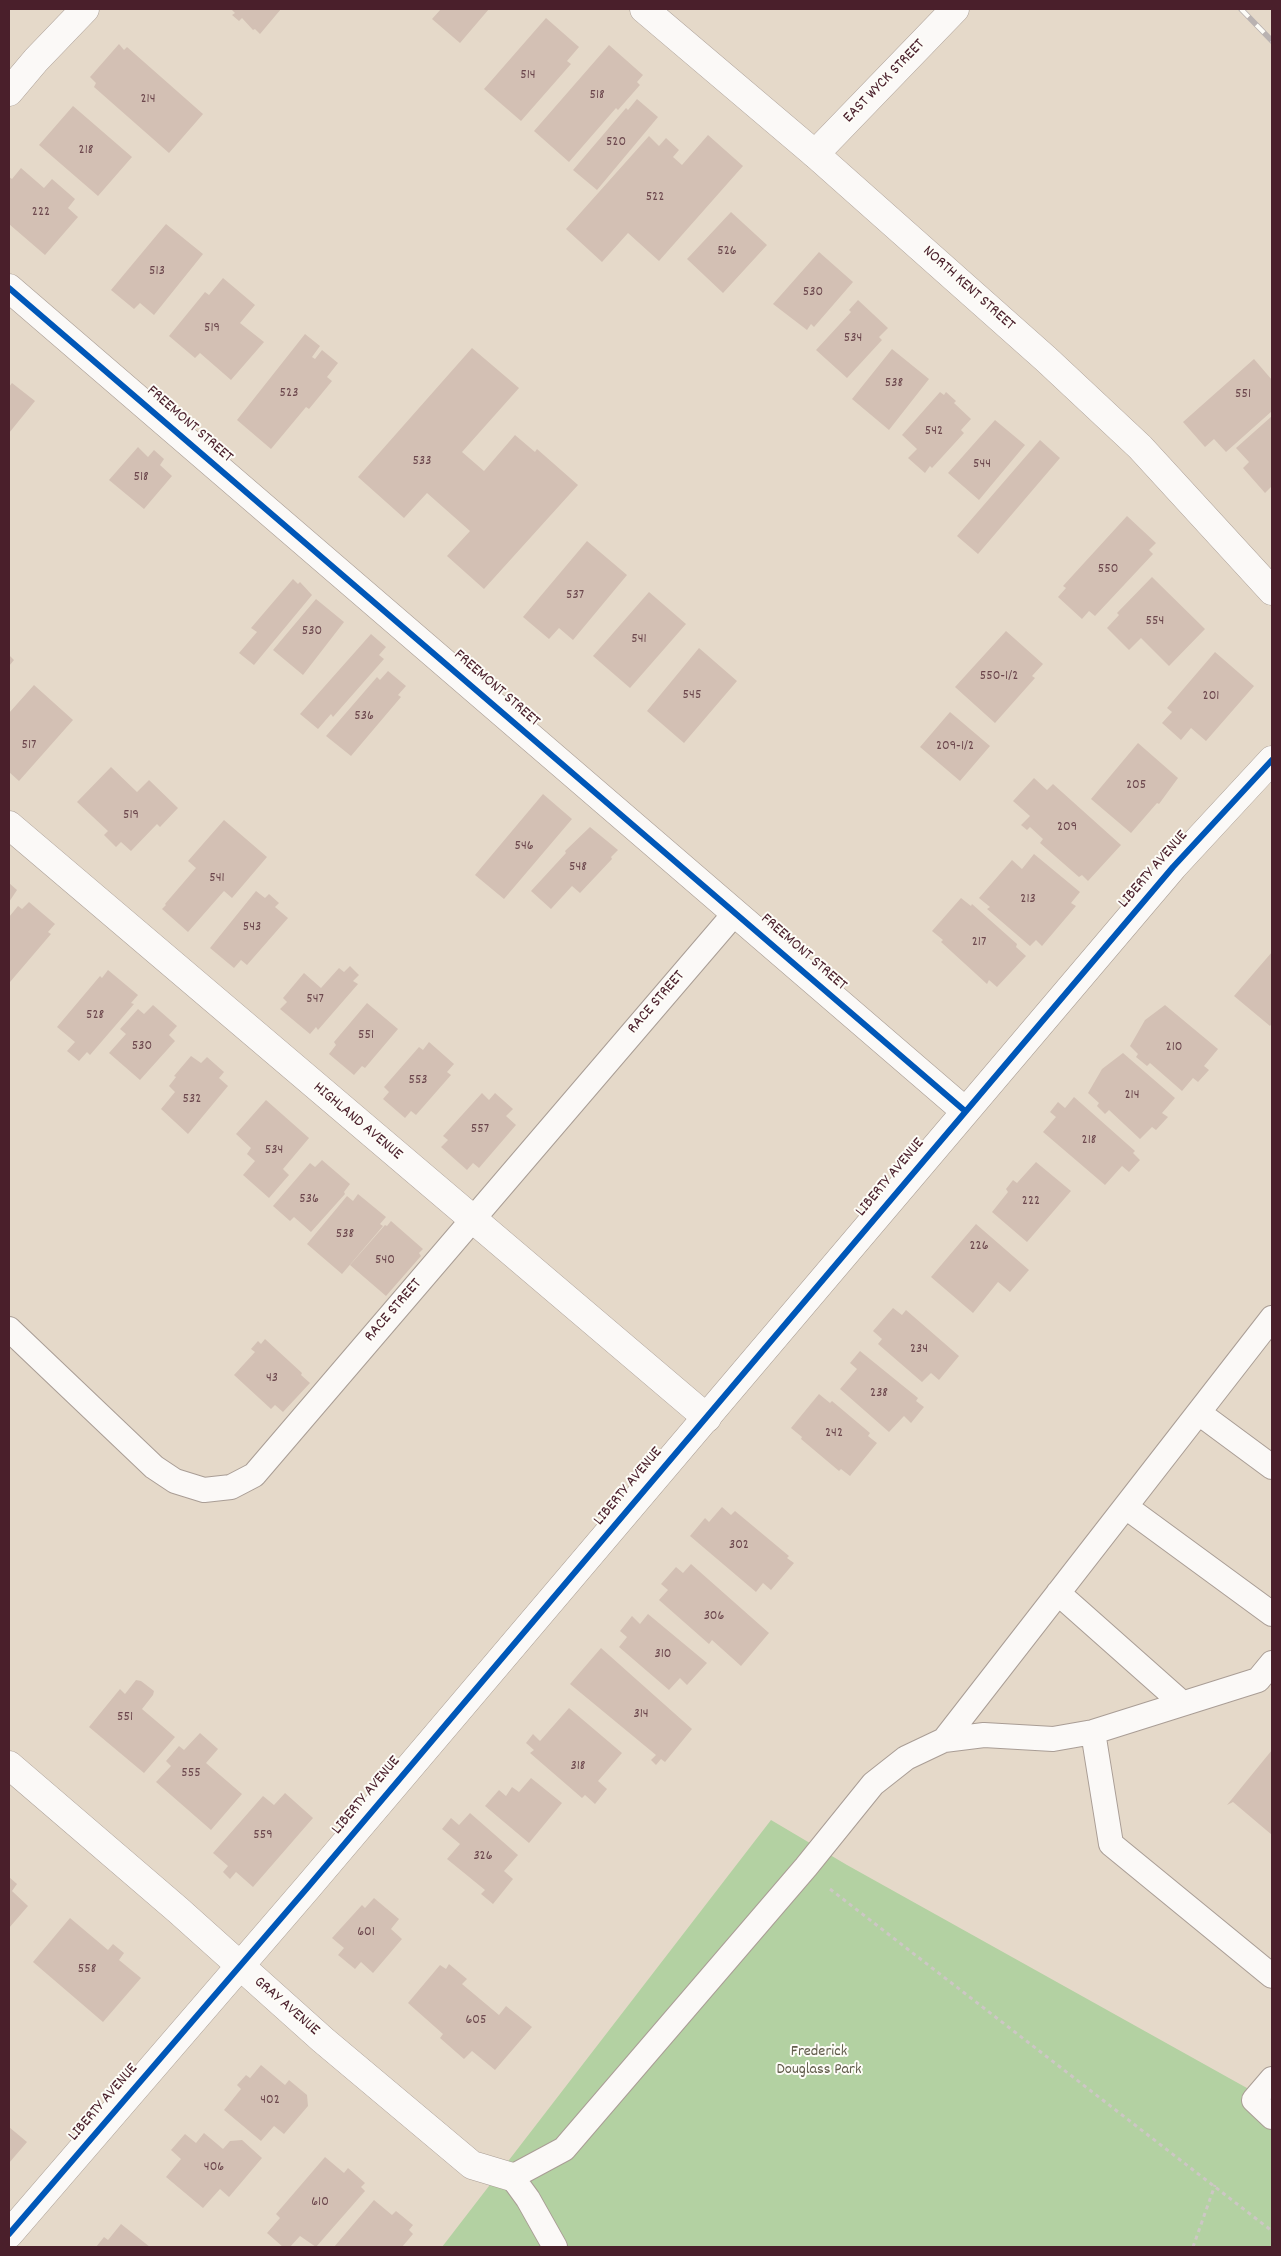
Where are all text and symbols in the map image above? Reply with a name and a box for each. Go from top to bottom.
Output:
street label: EAST WYCK STREET [840,36,930,128]
house number: 514 [520,68,536,84]
house number: 518 [589,88,605,104]
house number: 214 [141,92,155,108]
house number: 520 [606,135,626,151]
house number: 218 [79,143,93,159]
house number: 522 [646,190,664,206]
house number: 222 [32,205,50,221]
street label: NORTH KENT STREET [918,242,1018,336]
house number: 526 [717,244,737,260]
house number: 513 [149,264,165,280]
house number: 530 [803,285,823,301]
house number: 519 [204,321,220,337]
house number: 534 [844,331,862,347]
house number: 538 [885,376,903,392]
street label: FREEMONT STREET [142,382,236,468]
house number: 523 [280,386,298,402]
house number: 551 [1235,387,1251,403]
house number: 542 [925,424,943,440]
house number: 533 [413,454,431,470]
house number: 544 [973,457,991,473]
house number: 518 [133,470,149,486]
house number: 550 [1098,562,1118,578]
house number: 537 [566,588,584,604]
house number: 554 [1146,614,1164,630]
house number: 530 [302,624,322,640]
house number: 541 [631,632,647,648]
street label: FREEMONT STREET [449,646,543,732]
house number: 550-1/2 [980,669,1018,685]
house number: 545 [683,688,701,704]
house number: 201 [1203,689,1219,705]
house number: 536 [354,709,374,725]
house number: 517 [22,738,36,754]
house number: 209-1/2 [936,739,974,755]
house number: 205 [1126,778,1146,794]
house number: 519 [123,808,139,824]
house number: 209 [1057,820,1077,836]
street label: LIBERTY AVENUE [1115,827,1193,913]
house number: 546 [514,839,534,855]
house number: 548 [569,860,587,876]
house number: 541 [209,871,225,887]
house number: 213 [1020,892,1036,908]
street label: FREEMONT STREET [756,910,850,996]
house number: 543 [243,920,261,936]
house number: 217 [972,935,986,951]
street label: RACE STREET [624,967,690,1039]
house number: 547 [306,992,324,1008]
house number: 528 [86,1008,104,1024]
house number: 551 [358,1028,374,1044]
house number: 530 [132,1039,152,1055]
house number: 210 [1166,1040,1182,1056]
house number: 553 [408,1073,428,1089]
street label: HIGHLAND AVENUE [308,1079,406,1165]
house number: 214 [1125,1088,1139,1104]
house number: 532 [183,1092,201,1108]
house number: 557 [471,1122,489,1138]
house number: 218 [1082,1133,1096,1149]
street label: LIBERTY AVENUE [853,1135,929,1221]
house number: 534 [265,1143,283,1159]
house number: 536 [299,1192,319,1208]
house number: 222 [1022,1194,1040,1210]
house number: 538 [336,1227,354,1243]
house number: 226 [969,1239,989,1255]
house number: 540 [375,1253,395,1269]
street label: RACE STREET [361,1275,427,1347]
house number: 234 [910,1342,928,1358]
house number: 43 [266,1371,278,1387]
house number: 238 [870,1386,888,1402]
house number: 242 [825,1426,843,1442]
street label: LIBERTY AVENUE [591,1444,667,1530]
house number: 302 [729,1538,749,1554]
house number: 306 [704,1609,724,1625]
house number: 310 [655,1647,671,1663]
house number: 314 [633,1707,649,1723]
house number: 551 [117,1710,133,1726]
street label: LIBERTY AVENUE [329,1753,405,1839]
house number: 318 [571,1759,585,1775]
house number: 555 [181,1766,201,1782]
house number: 559 [253,1828,273,1844]
house number: 326 [473,1849,493,1865]
house number: 601 [357,1925,375,1941]
house number: 558 [78,1962,96,1978]
street label: GRAY AVENUE [249,1973,323,2041]
house number: 605 [466,2013,486,2029]
park label: Frederick Douglass Park [777,2043,861,2081]
street label: LIBERTY AVENUE [65,2060,143,2146]
house number: 402 [260,2093,280,2109]
house number: 406 [204,2160,224,2176]
house number: 610 [311,2195,329,2211]

